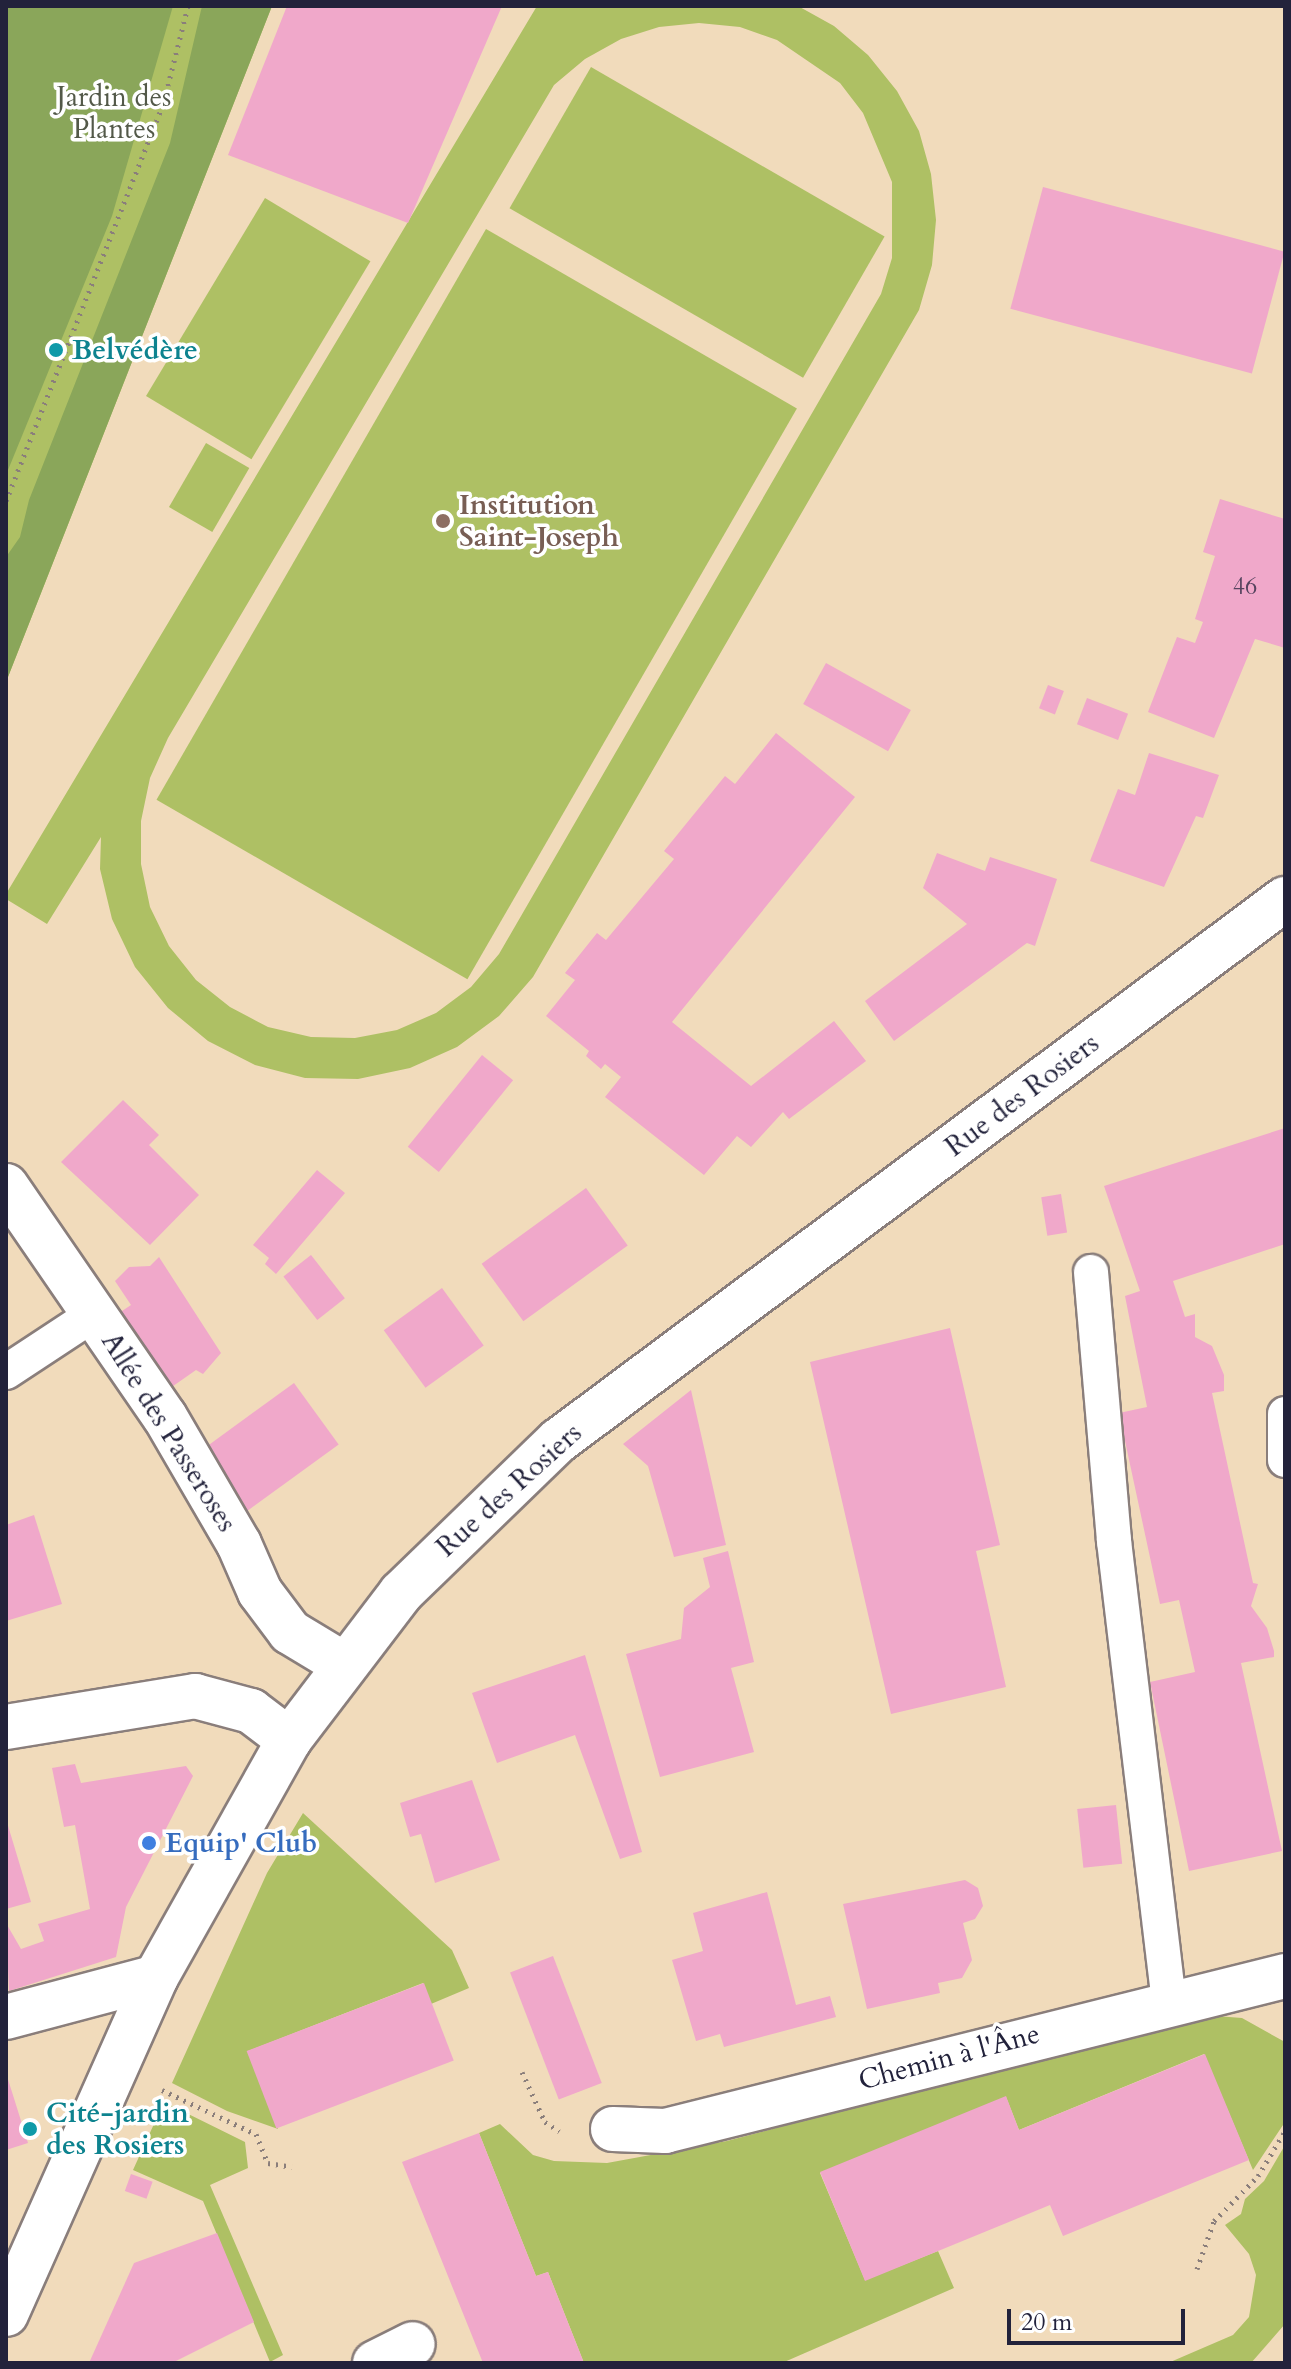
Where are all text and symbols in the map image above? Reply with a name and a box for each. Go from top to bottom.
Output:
park label: Jardin des Plantes [57,80,171,146]
place label: Belvédère [72,333,198,367]
marker: Belvédère [47,341,65,359]
place label: Institution Saint-Joseph [459,488,619,554]
marker: Institution Saint-Joseph [434,512,452,530]
house number: 46 [1233,573,1257,601]
street label: Rue des Rosiers [939,1026,1105,1164]
street label: Allée des Passeroses [94,1326,244,1538]
street label: Rue des Rosiers [430,1416,588,1564]
place label: Equip' Club [165,1826,317,1860]
marker: Equip' Club [140,1834,158,1852]
street label: Chemin à l'Âne [855,2017,1043,2097]
place label: Cité-jardin des Rosiers [46,2096,189,2162]
marker: Cité-jardin des Rosiers [21,2120,39,2138]
scale bar [1011,2293,1189,2343]
text: 20 m [1021,2306,1072,2339]

